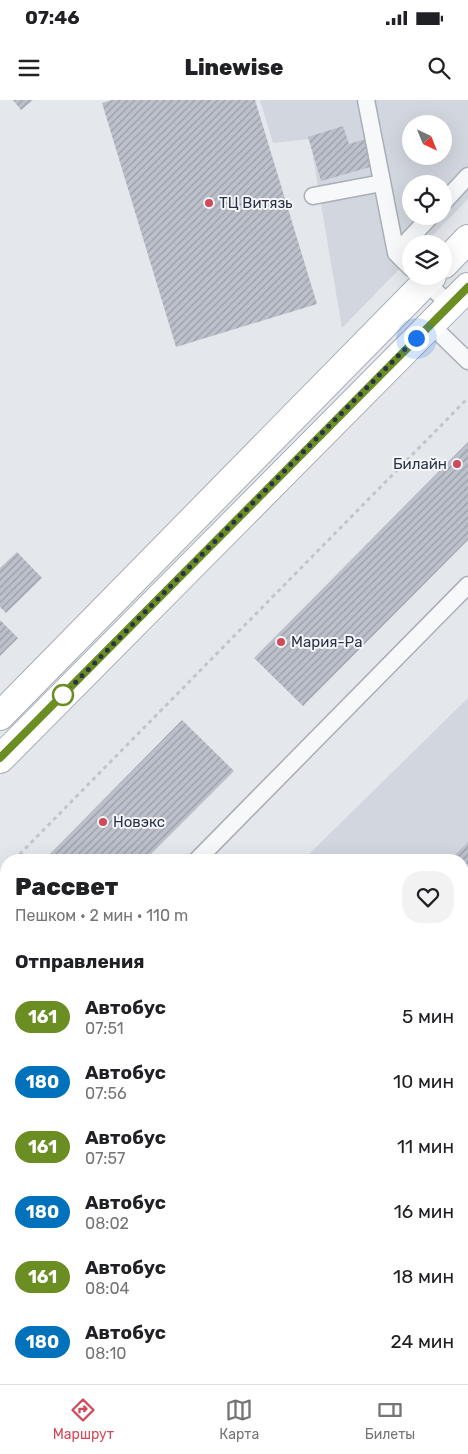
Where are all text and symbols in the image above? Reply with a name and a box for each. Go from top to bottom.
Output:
text: 07:46 [25,6,80,29]
icon: menu [15,54,43,82]
text: Linewise [184,54,284,81]
icon: search [425,54,453,82]
north arrow [402,115,452,165]
map controls [402,115,452,285]
button: locate [402,175,452,225]
place label: ТЦ Витязь [219,194,293,212]
marker: ТЦ Витязь [203,197,215,209]
button: layers [402,235,452,285]
your location [404,326,429,351]
place label: Билайн [393,455,447,473]
marker: Билайн [451,458,463,470]
place label: Мария-Ра [291,633,363,651]
marker: Мария-Ра [275,636,287,648]
unlabelled marker [52,684,74,706]
place label: Новэкс [113,813,165,831]
marker: Новэкс [97,816,109,828]
button: heart [402,871,454,923]
text: Рассвет [15,873,118,901]
text: Пешком · 2 мин · 110 m [15,906,188,925]
text: Отправления [15,950,145,973]
text: Автобус [85,996,166,1019]
text: 5 мин [402,1005,454,1028]
text: 161 [28,1006,57,1028]
text: 07:51 [85,1019,124,1038]
text: Автобус [85,1061,166,1084]
text: 10 мин [393,1070,454,1093]
text: 180 [26,1071,59,1093]
text: 07:56 [85,1084,127,1103]
text: Автобус [85,1126,166,1149]
text: 11 мин [397,1135,454,1158]
text: 161 [28,1136,57,1158]
text: 07:57 [85,1149,125,1168]
text: Автобус [85,1191,166,1214]
text: 16 мин [394,1200,454,1223]
text: 180 [26,1201,59,1223]
text: 08:02 [85,1214,129,1233]
text: Автобус [85,1256,166,1279]
text: 18 мин [393,1265,454,1288]
text: 161 [28,1266,57,1288]
text: 08:04 [85,1279,130,1298]
text: Автобус [85,1321,166,1344]
text: 24 мин [390,1330,454,1353]
text: 180 [26,1331,59,1353]
text: 08:10 [85,1344,126,1363]
tab: Маршрут [53,1396,114,1443]
tab: Карта [219,1396,259,1443]
tab: Билеты [365,1396,415,1443]

